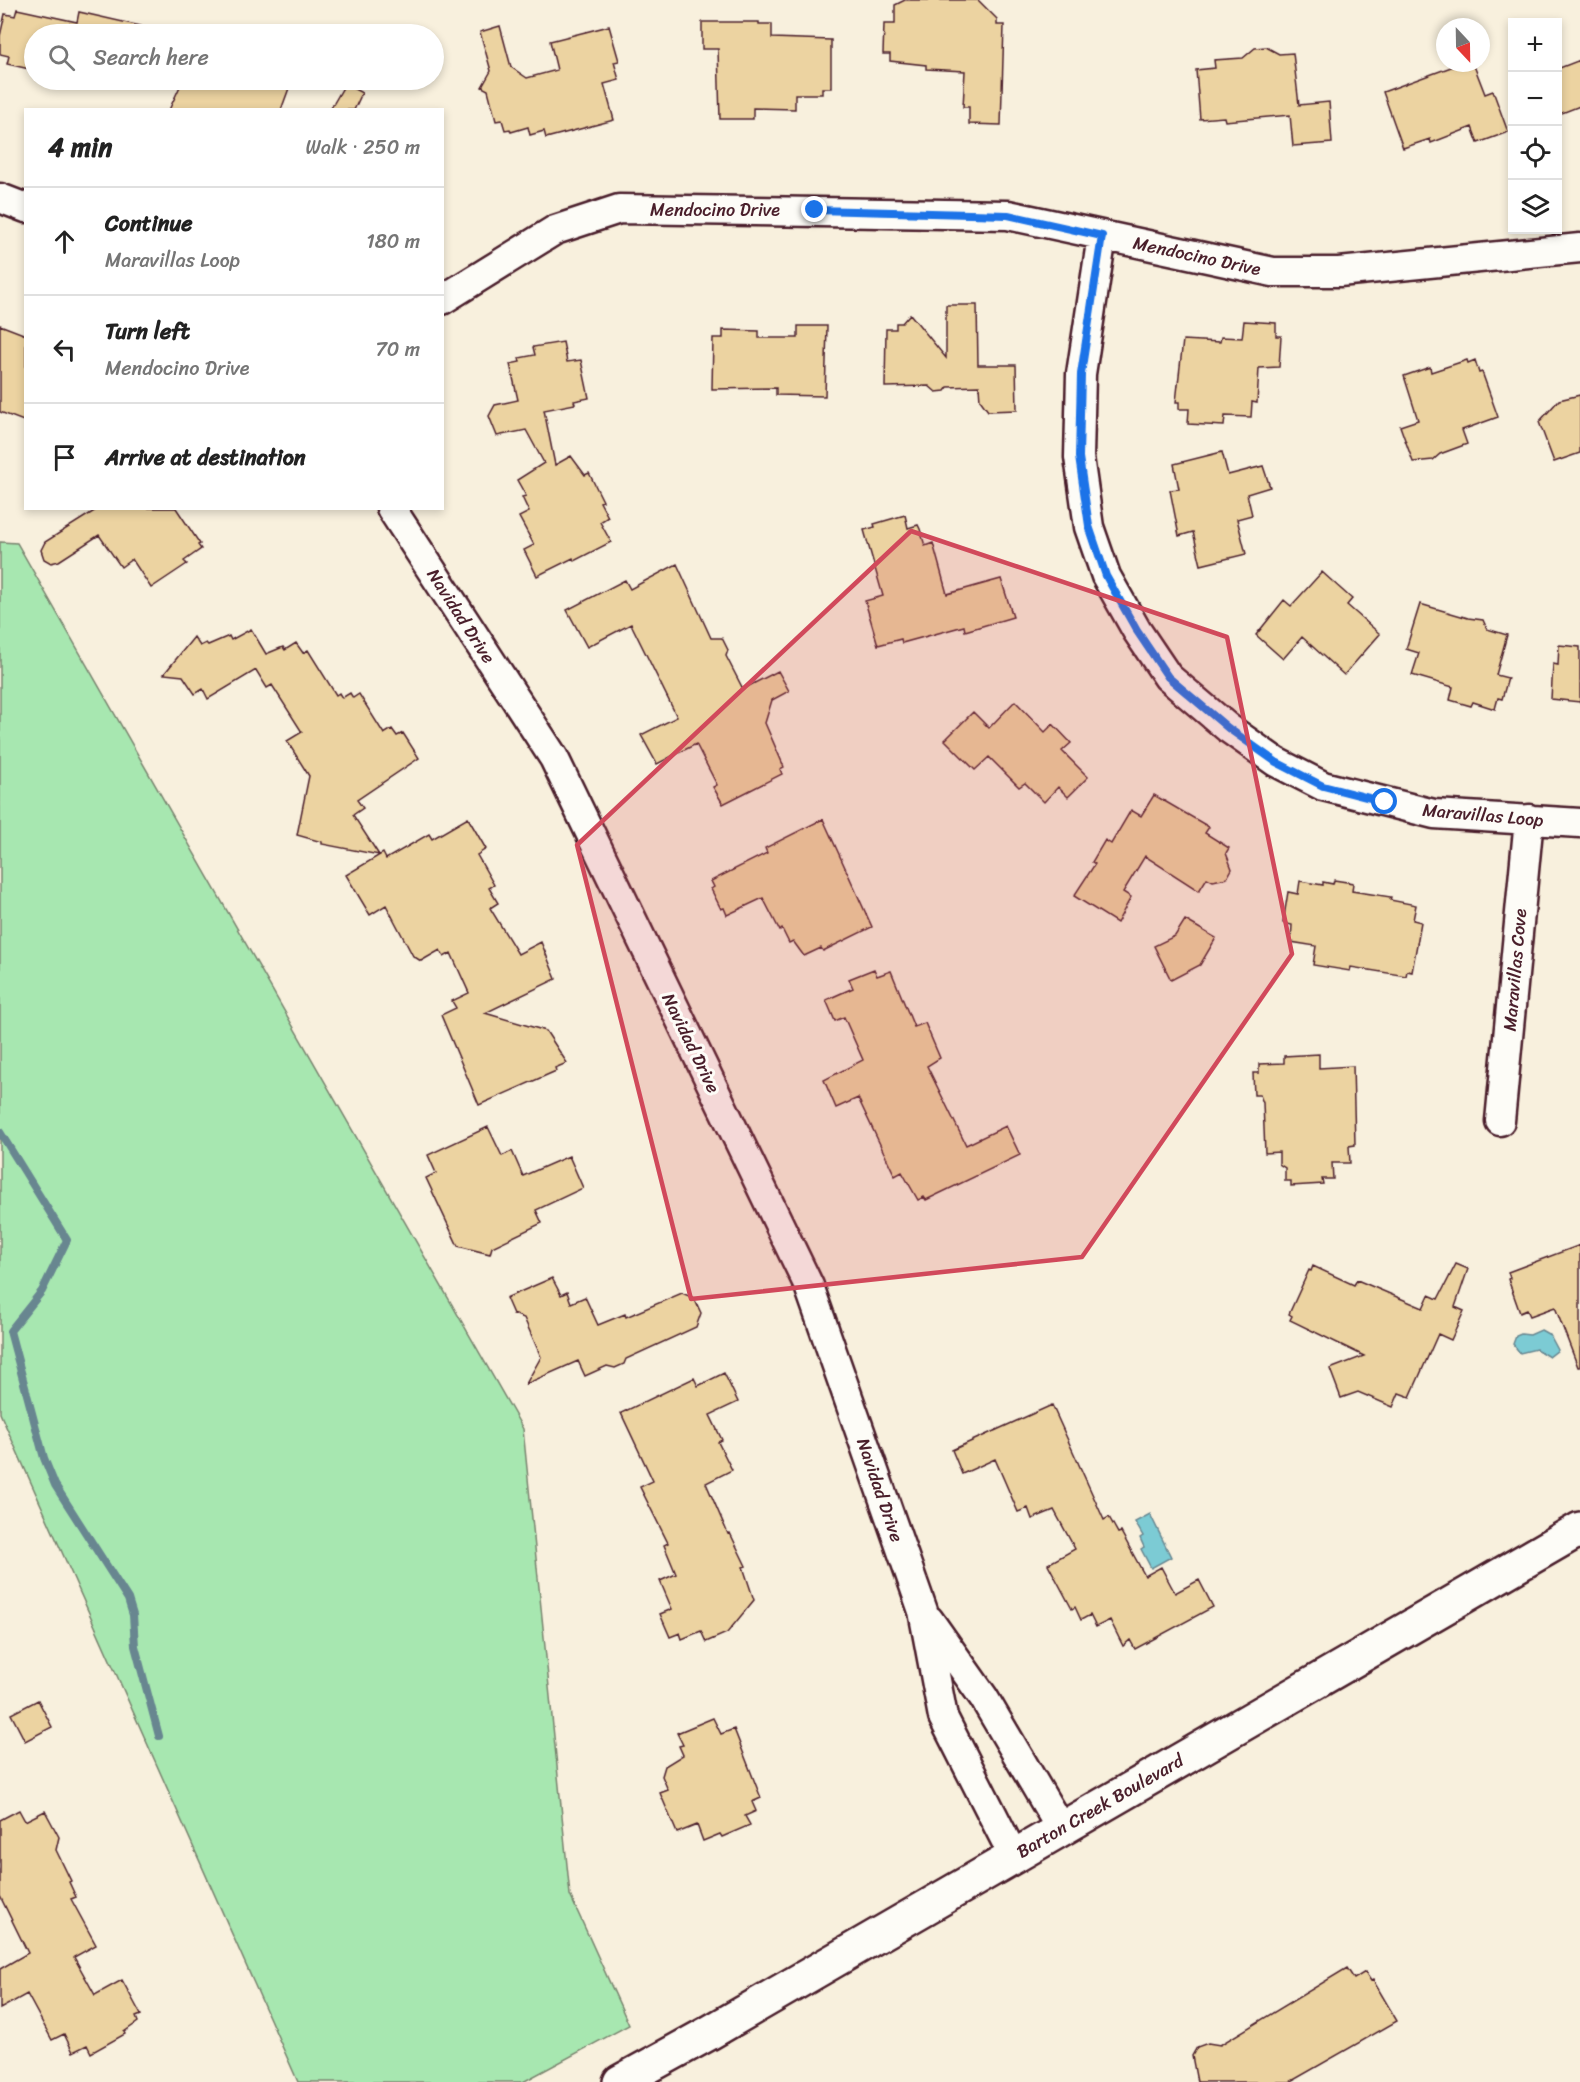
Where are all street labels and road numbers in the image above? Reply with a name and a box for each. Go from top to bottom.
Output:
street label: Mendocino Drive [650,194,780,226]
street label: Mendocino Drive [1130,227,1264,285]
street label: Navidad Drive [418,562,504,670]
street label: Maravillas Loop [1421,794,1545,836]
street label: Maravillas Cove [1494,907,1536,1033]
street label: Navidad Drive [653,987,729,1099]
street label: Navidad Drive [847,1434,913,1546]
street label: Barton Creek Boulevard [1010,1744,1191,1867]

